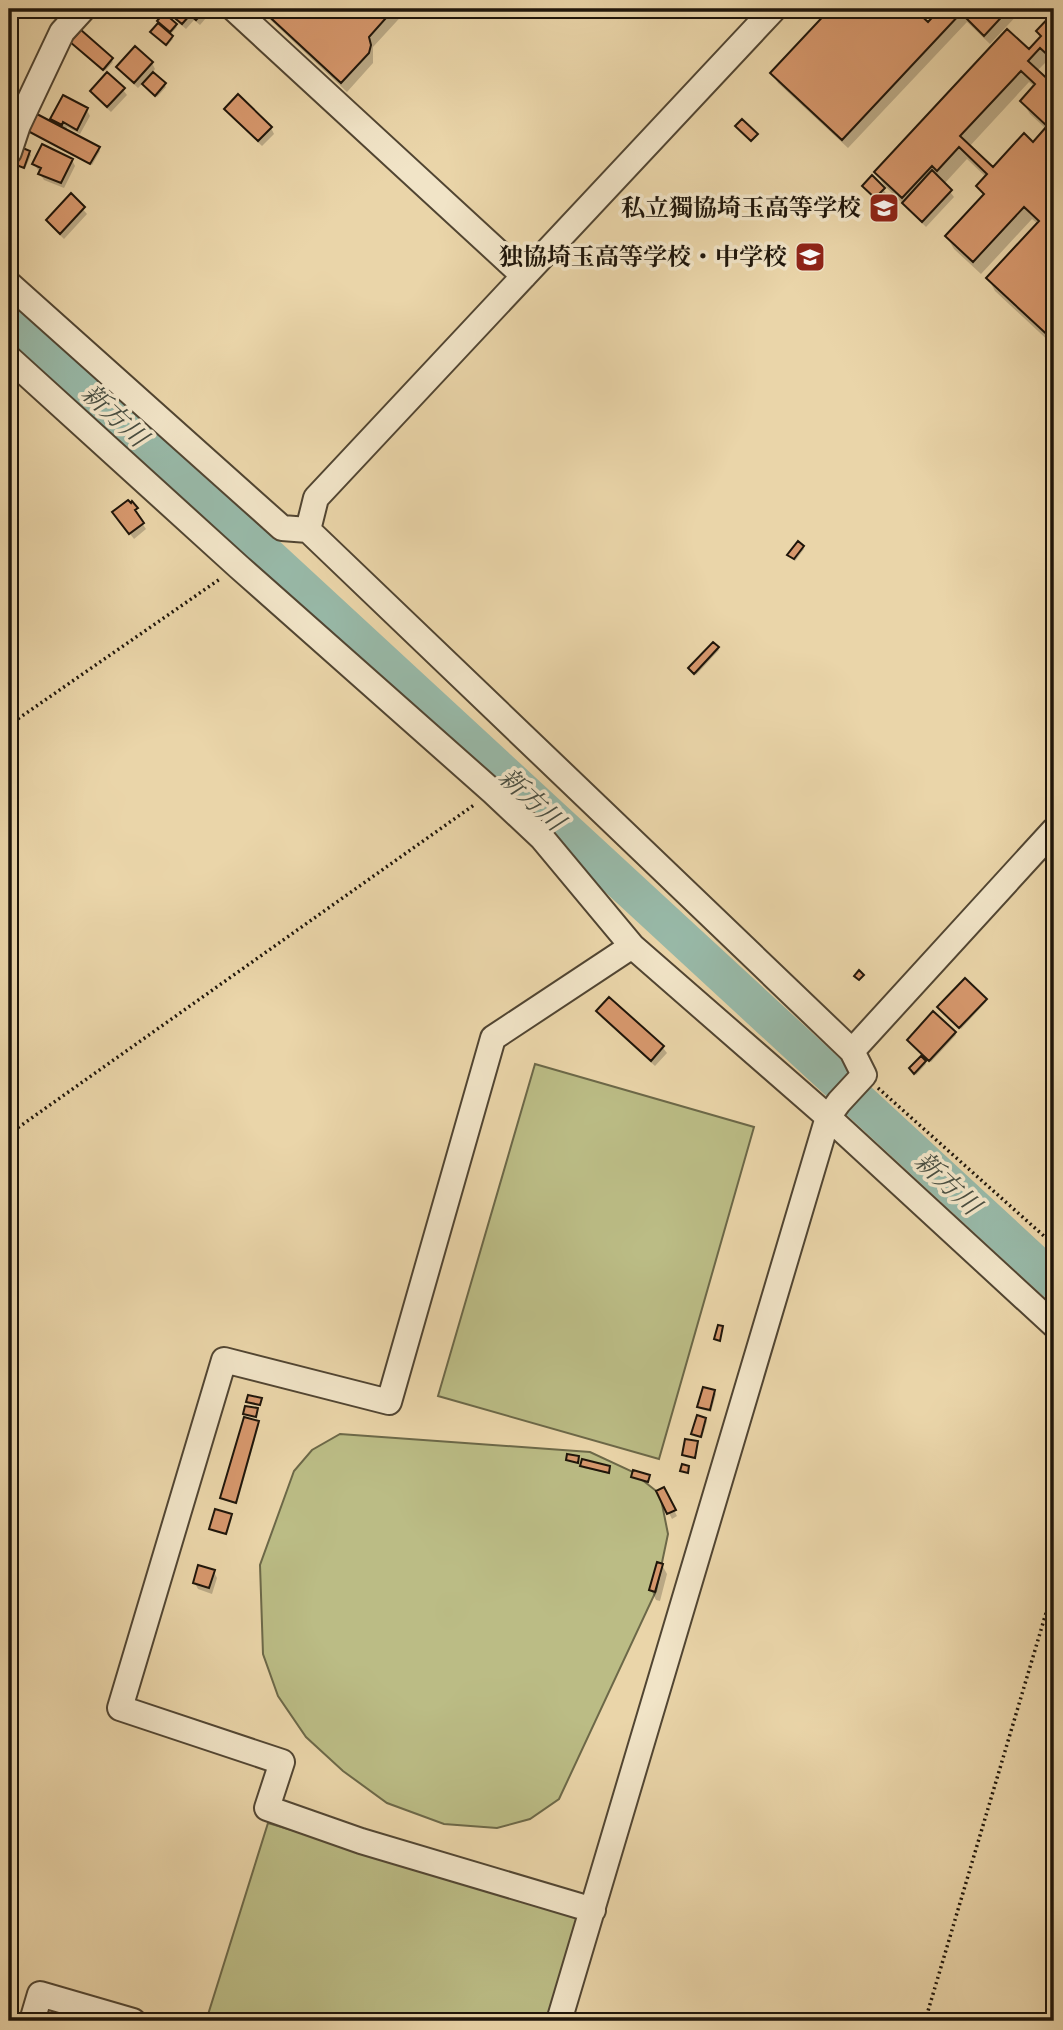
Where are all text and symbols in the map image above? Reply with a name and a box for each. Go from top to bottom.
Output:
school or university icon: 私立獨協埼玉高等学校 [867,191,901,225]
place label: 私立獨協埼玉高等学校 [621,193,861,223]
school or university icon: 独協埼玉高等学校・中学校 [793,240,827,274]
place label: 独協埼玉高等学校・中学校 [499,242,787,272]
water label: 新方川 [76,377,157,455]
water label: 新方川 [493,761,574,839]
water label: 新方川 [909,1145,990,1223]

